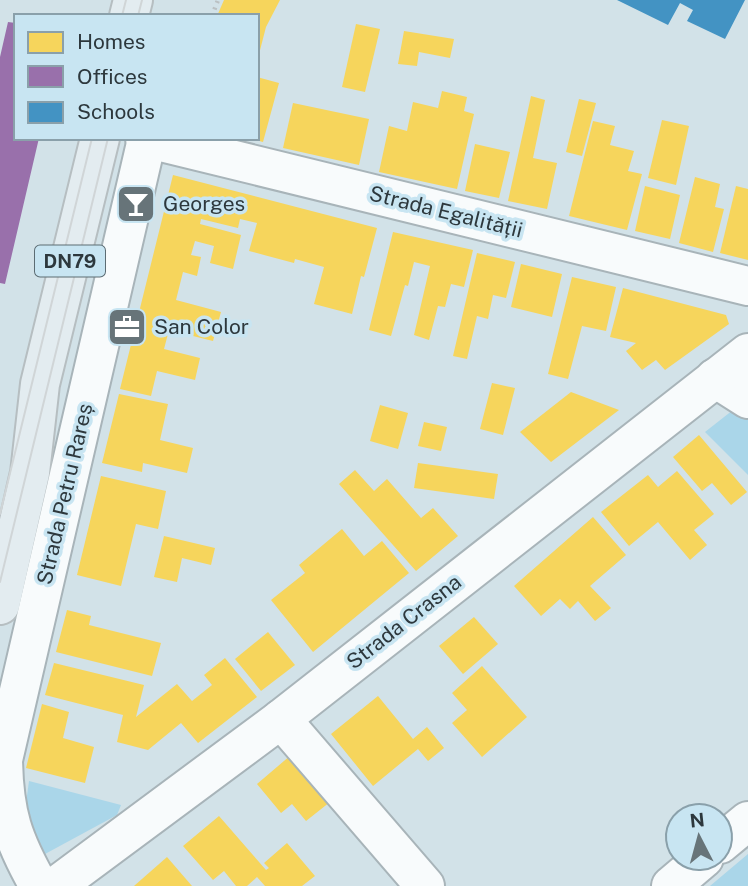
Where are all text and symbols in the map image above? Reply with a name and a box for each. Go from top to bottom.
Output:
legend [14,14,259,140]
text: Homes [77,29,145,54]
text: Offices [77,64,147,89]
text: Schools [77,99,155,124]
street label: Strada Egalității [367,180,525,243]
bar icon: Georges [115,183,157,225]
place label: Georges [163,191,245,216]
road number: DN79 [35,246,105,276]
office icon: San Color [106,306,148,348]
place label: San Color [154,314,249,339]
street label: Strada Petru Rareș [32,401,97,587]
street label: Strada Crasna [341,569,466,674]
north arrow [664,802,734,872]
text: N [689,808,706,832]

